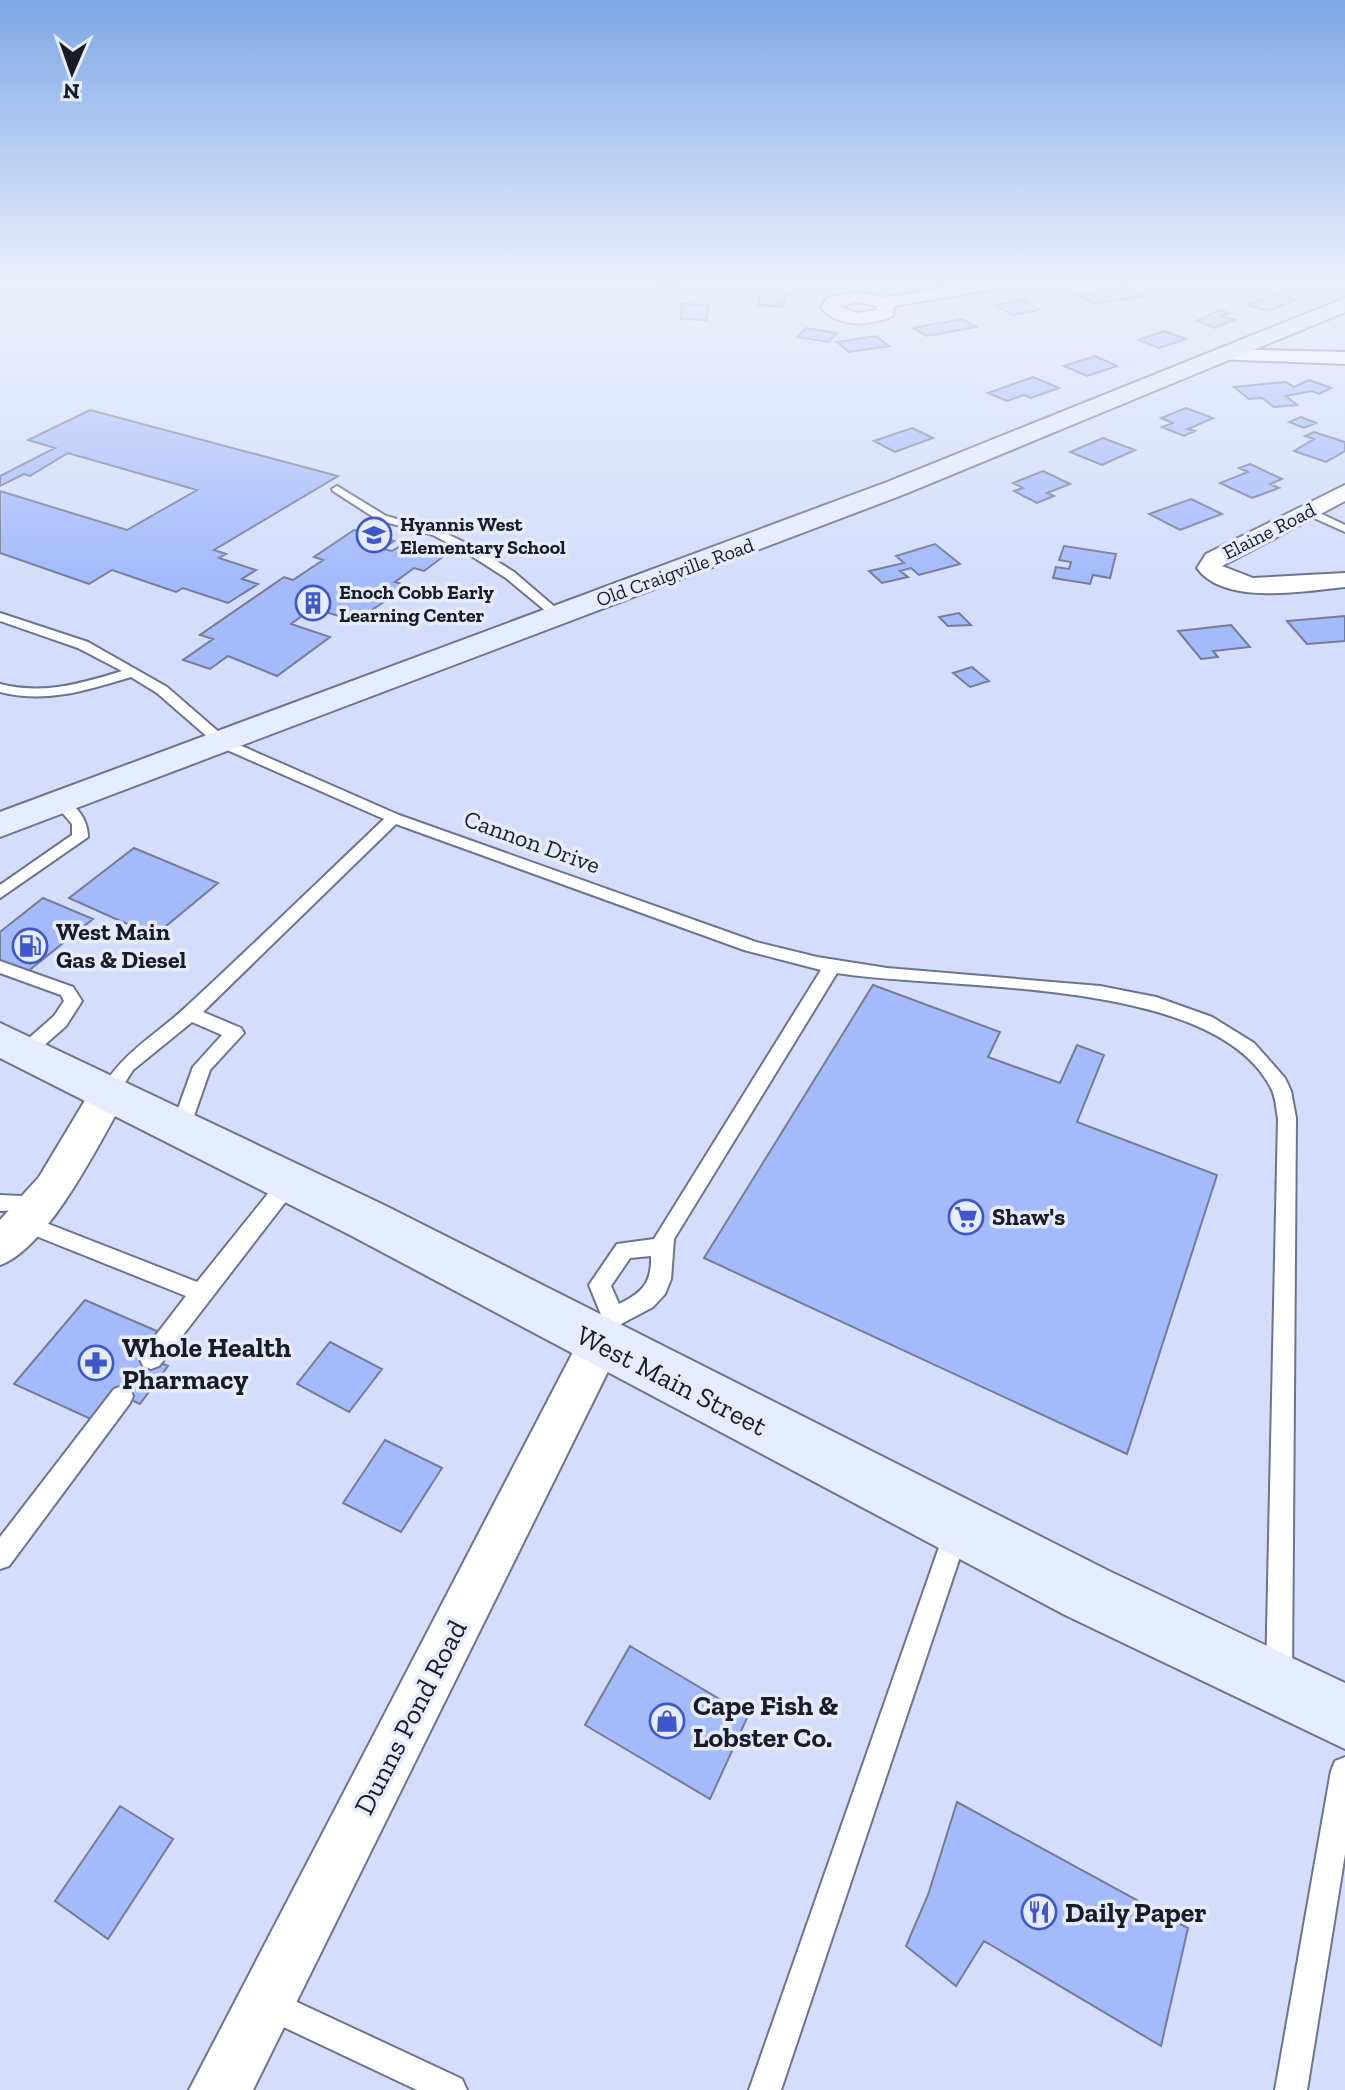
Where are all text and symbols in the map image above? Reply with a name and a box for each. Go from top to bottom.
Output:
north arrow [32,32,112,112]
text: N [62,78,80,105]
street label: Elaine Road [1219,497,1319,565]
place label: Hyannis West Elementary School [400,512,566,559]
school or university icon: Hyannis West Elementary School [355,516,393,554]
street label: Old Craigville Road [593,532,757,612]
place label: Enoch Cobb Early Learning Center [339,580,494,627]
building icon: Enoch Cobb Early Learning Center [294,584,332,622]
street label: Cannon Drive [460,804,604,880]
place label: West Main Gas & Diesel [56,917,186,974]
fuel station icon: West Main Gas & Diesel [11,927,49,965]
supermarket icon: Shaw's [947,1198,985,1236]
place label: Shaw's [992,1202,1065,1231]
street label: West Main Street [571,1318,773,1443]
place label: Whole Health Pharmacy [122,1331,291,1396]
pharmacy icon: Whole Health Pharmacy [77,1344,115,1382]
street label: Dunns Pond Road [347,1614,474,1820]
place label: Cape Fish & Lobster Co. [693,1689,839,1754]
shop icon: Cape Fish & Lobster Co. [648,1702,686,1740]
restaurant icon: Daily Paper [1020,1893,1058,1931]
place label: Daily Paper [1065,1896,1207,1929]

